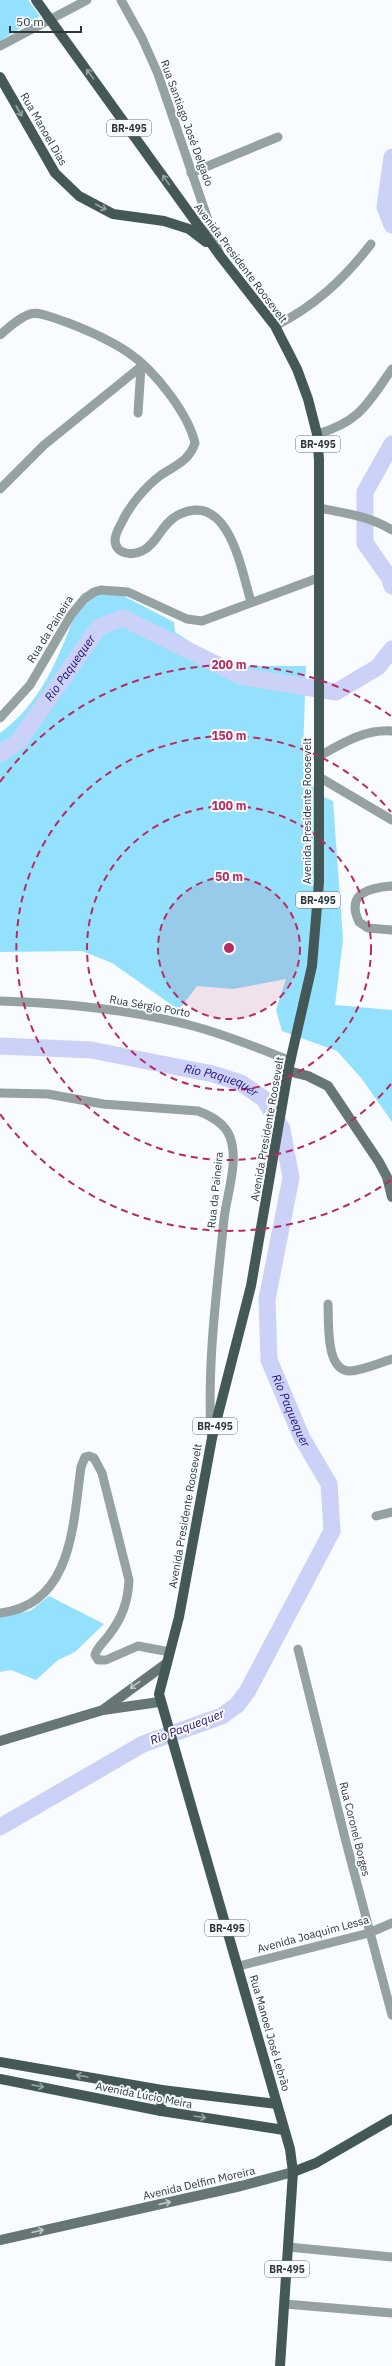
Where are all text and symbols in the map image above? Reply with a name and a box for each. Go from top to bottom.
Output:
scale bar [10,8,81,34]
text: 50 m [16,14,44,29]
street label: Rua Santiago José Delgado [158,58,216,188]
one-way arrow [86,69,95,80]
street label: Rua Manoel Dias [17,90,71,168]
one-way arrow [16,105,23,117]
road number: BR-495 [107,120,151,136]
one-way arrow [162,174,170,185]
street label: Avenida Presidente Roosevelt [191,200,291,326]
one-way arrow [95,204,107,212]
road number: BR-495 [296,436,340,452]
street label: Rua da Paineira [24,593,76,665]
water label: Rio Paquequer [41,631,99,704]
text: 200 m [211,657,247,672]
text: 150 m [211,728,247,743]
street label: Avenida Presidente Roosevelt [300,738,314,884]
text: 100 m [211,798,247,813]
text: 50 m [215,869,243,884]
road number: BR-495 [296,892,340,908]
centre of rings [222,941,236,955]
street label: Rua Sérgio Porto [108,992,192,1020]
street label: Avenida Presidente Roosevelt [247,1056,287,1202]
water label: Rio Paquequer [183,1060,262,1100]
street label: Rua da Paineira [204,1151,226,1229]
water label: Rio Paquequer [269,1372,314,1450]
road number: BR-495 [193,1418,237,1434]
street label: Avenida Presidente Roosevelt [165,1443,205,1589]
one-way arrow [130,1681,141,1689]
water label: Rio Paquequer [148,1705,226,1747]
street label: Rua Coronel Borges [336,1780,374,1878]
street label: Avenida Joaquim Lessa [256,1912,371,1956]
road number: BR-495 [205,1920,249,1936]
street label: Rua Manoel José Lebrão [247,1973,293,2093]
one-way arrow [76,2072,89,2080]
street label: Avenida Lúcio Meira [94,2079,194,2111]
one-way arrow [31,2083,44,2091]
one-way arrow [193,2113,206,2121]
street label: Avenida Delfim Moreira [142,2163,257,2203]
one-way arrow [158,2199,171,2206]
one-way arrow [31,2227,44,2235]
road number: BR-495 [265,2261,309,2277]

